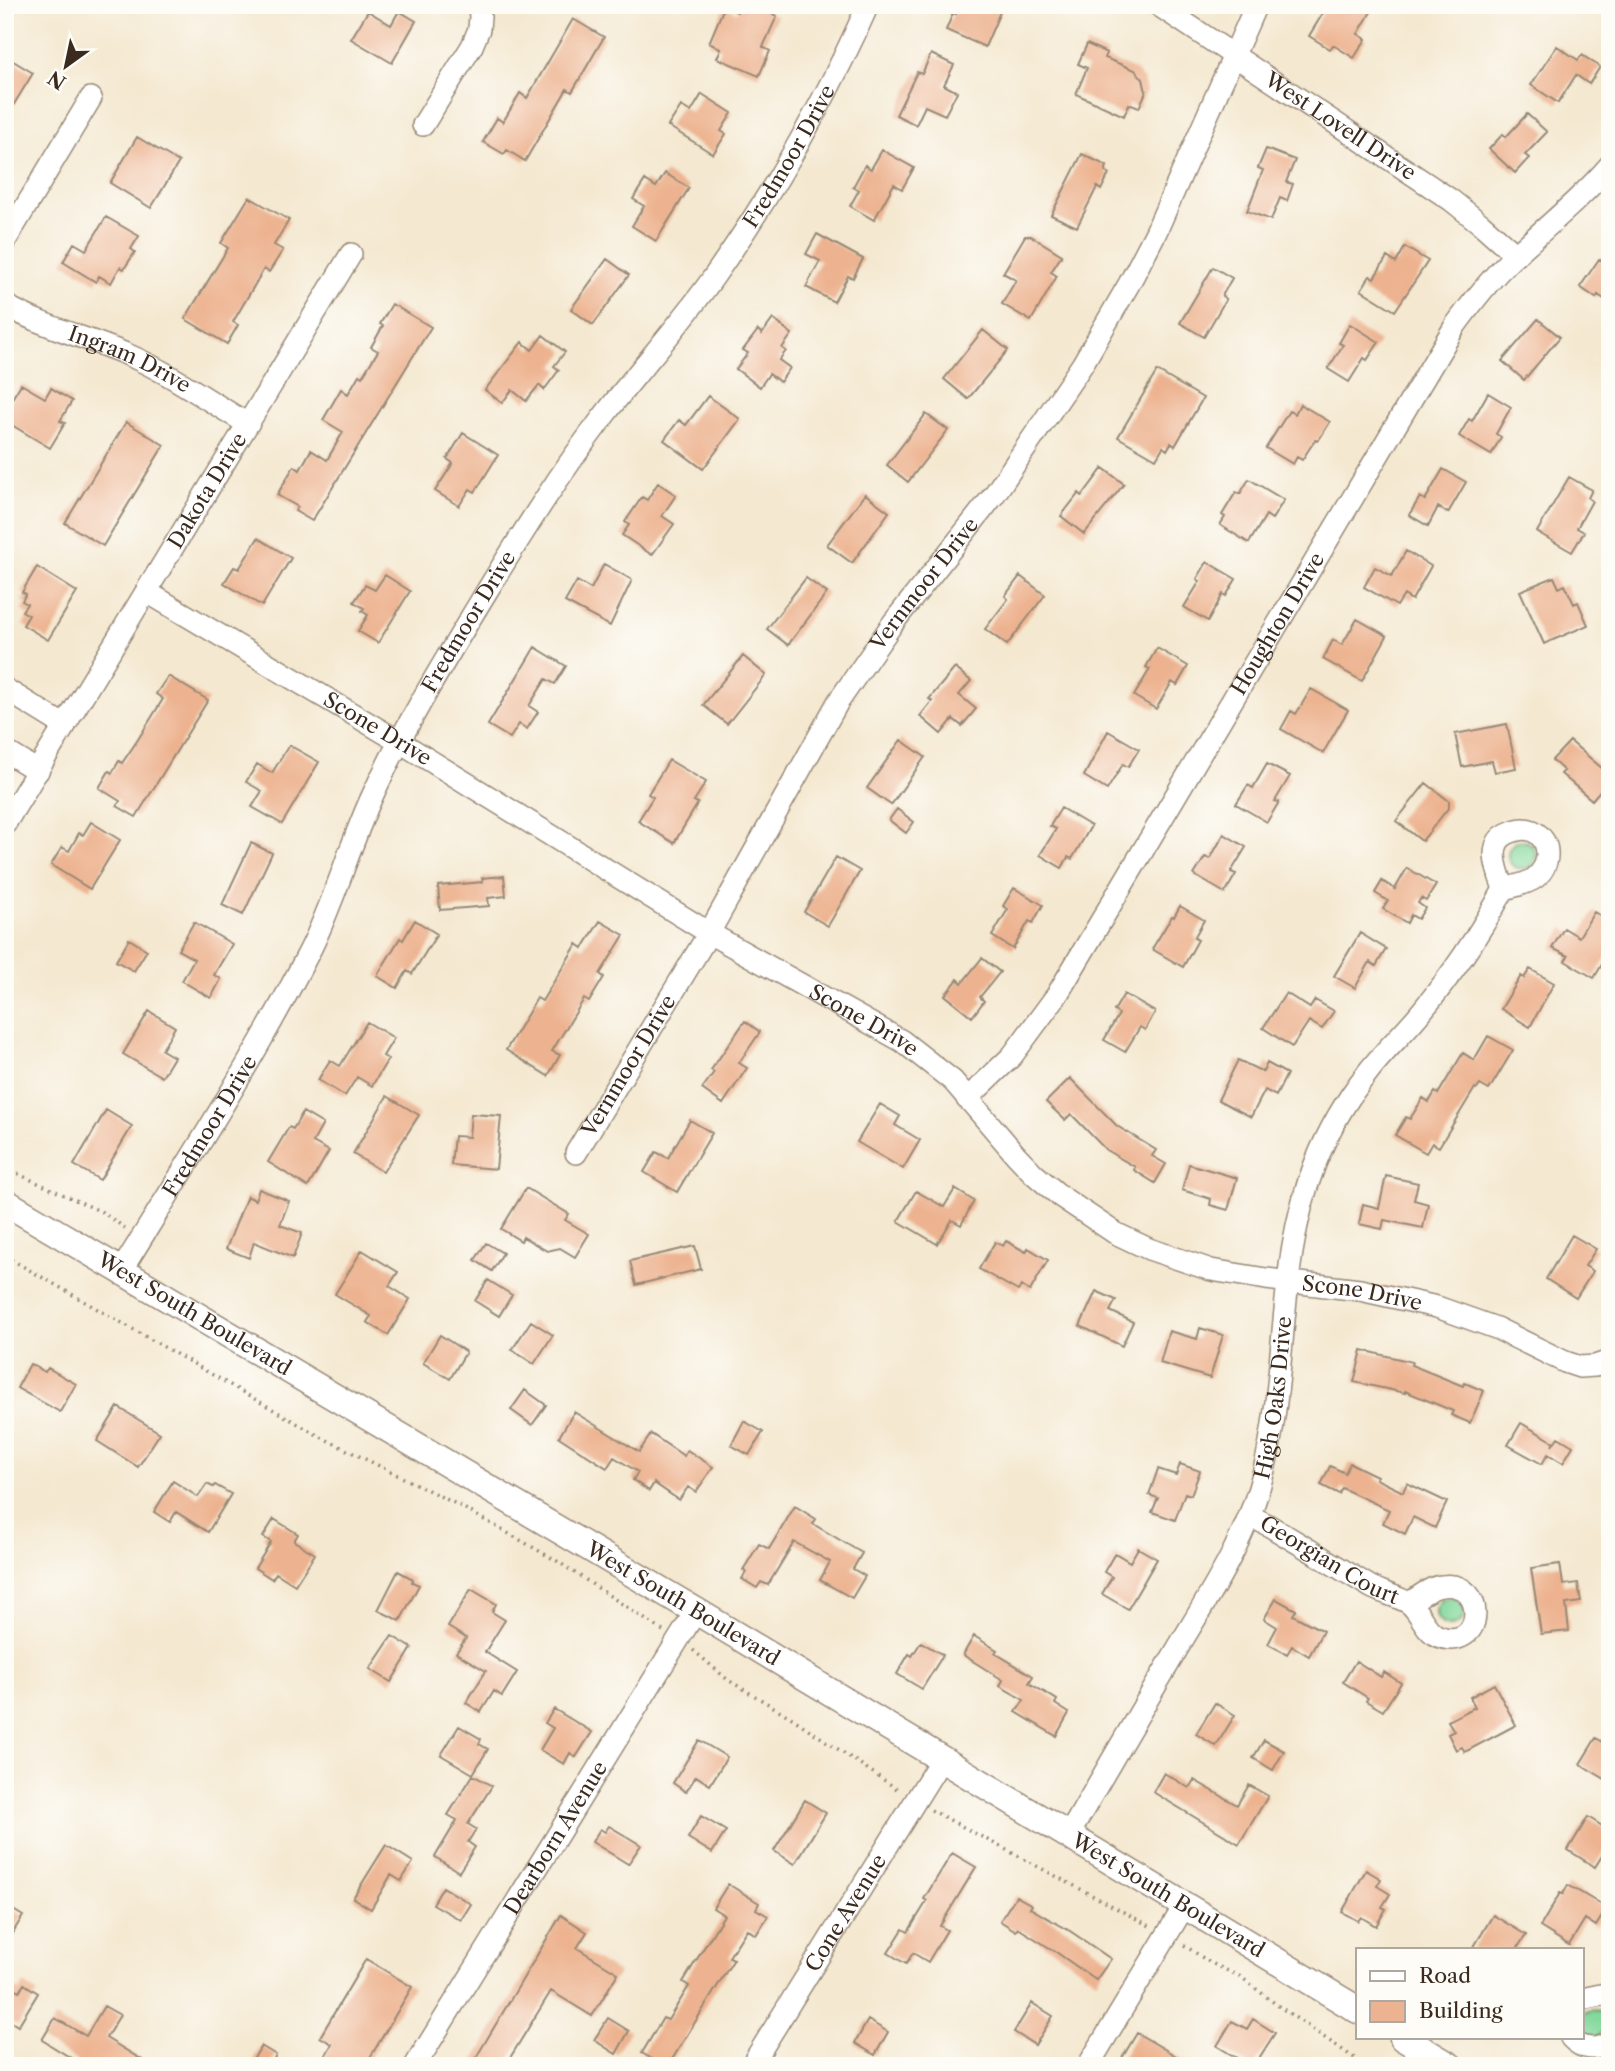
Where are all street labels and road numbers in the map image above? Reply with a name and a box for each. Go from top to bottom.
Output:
street label: West Lovell Drive [1259,66,1421,185]
street label: Fredmoor Drive [738,81,840,232]
street label: Ingram Drive [65,321,195,398]
street label: Dakota Drive [162,428,252,553]
street label: Vernmoor Drive [864,512,983,656]
street label: Fredmoor Drive [416,546,521,697]
street label: Houghton Drive [1225,548,1329,699]
street label: Scone Drive [319,686,436,770]
street label: Scone Drive [805,979,924,1061]
street label: Vernmoor Drive [575,990,681,1142]
street label: Fredmoor Drive [157,1051,262,1201]
street label: West South Boulevard [92,1246,296,1381]
street label: Scone Drive [1301,1270,1425,1315]
street label: High Oaks Drive [1249,1315,1296,1482]
street label: Georgian Court [1256,1510,1403,1609]
street label: West South Boulevard [581,1535,785,1671]
street label: Dearborn Avenue [499,1756,612,1919]
street label: West South Boulevard [1066,1827,1269,1963]
street label: Cone Avenue [800,1849,891,1976]

